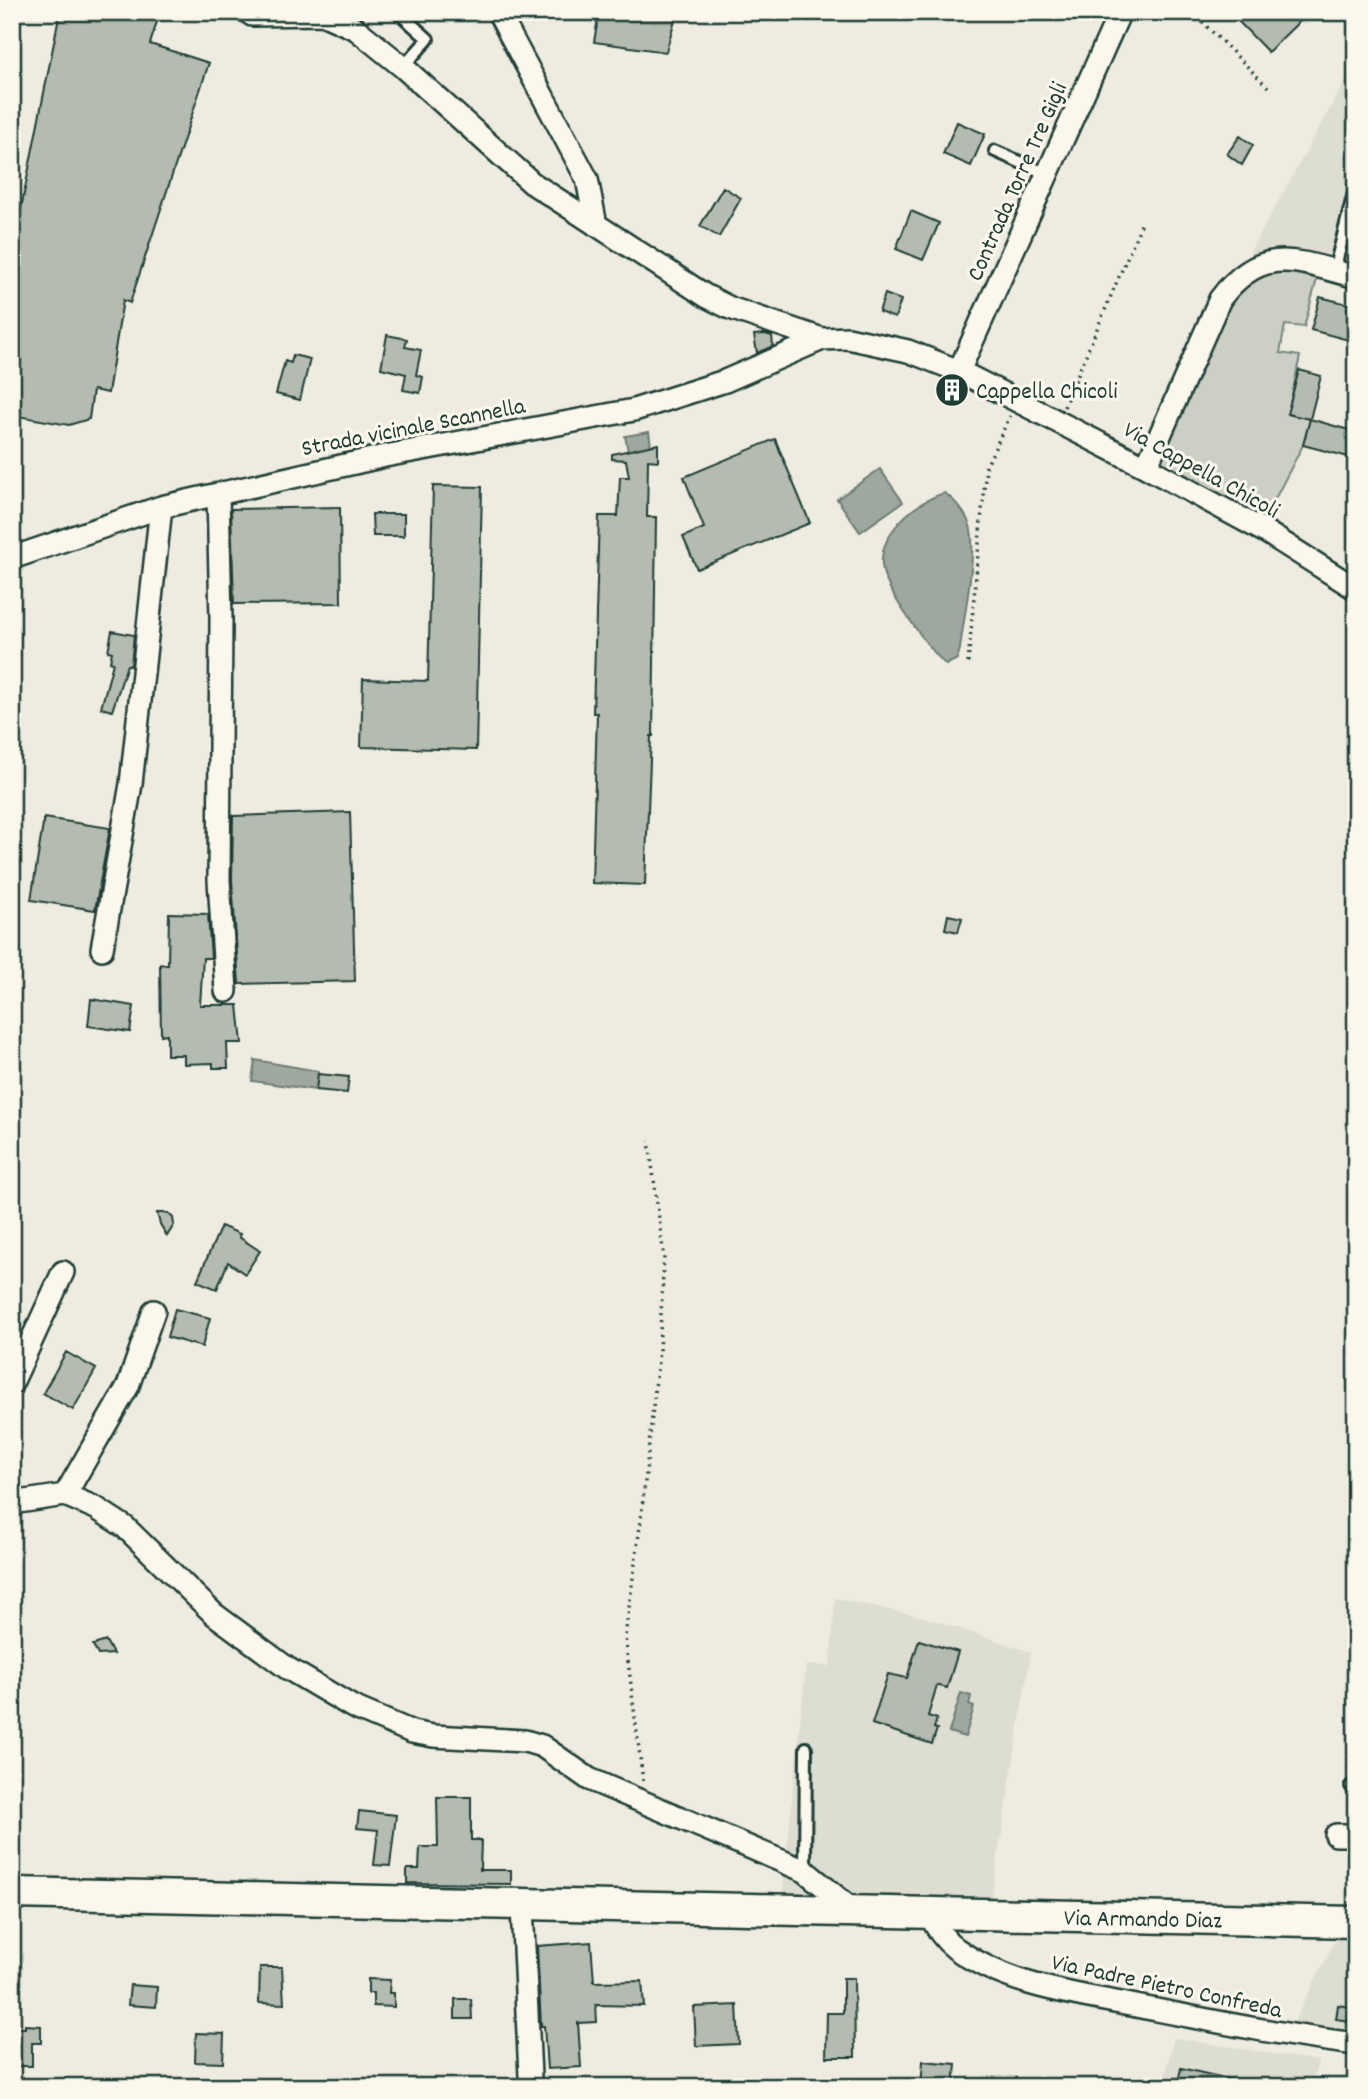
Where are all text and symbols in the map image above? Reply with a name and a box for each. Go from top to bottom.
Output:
street label: Contrada Torre Tre Gigli [960,77,1078,287]
building icon: Cappella Chicoli [933,371,971,409]
place label: Cappella Chicoli [976,376,1118,410]
street label: Strada vicinale Scannella [299,390,529,467]
street label: Via Cappella Chicoli [1116,414,1285,529]
street label: Via Armando Diaz [1064,1903,1222,1939]
street label: Via Padre Pietro Confreda [1048,1947,1286,2029]

